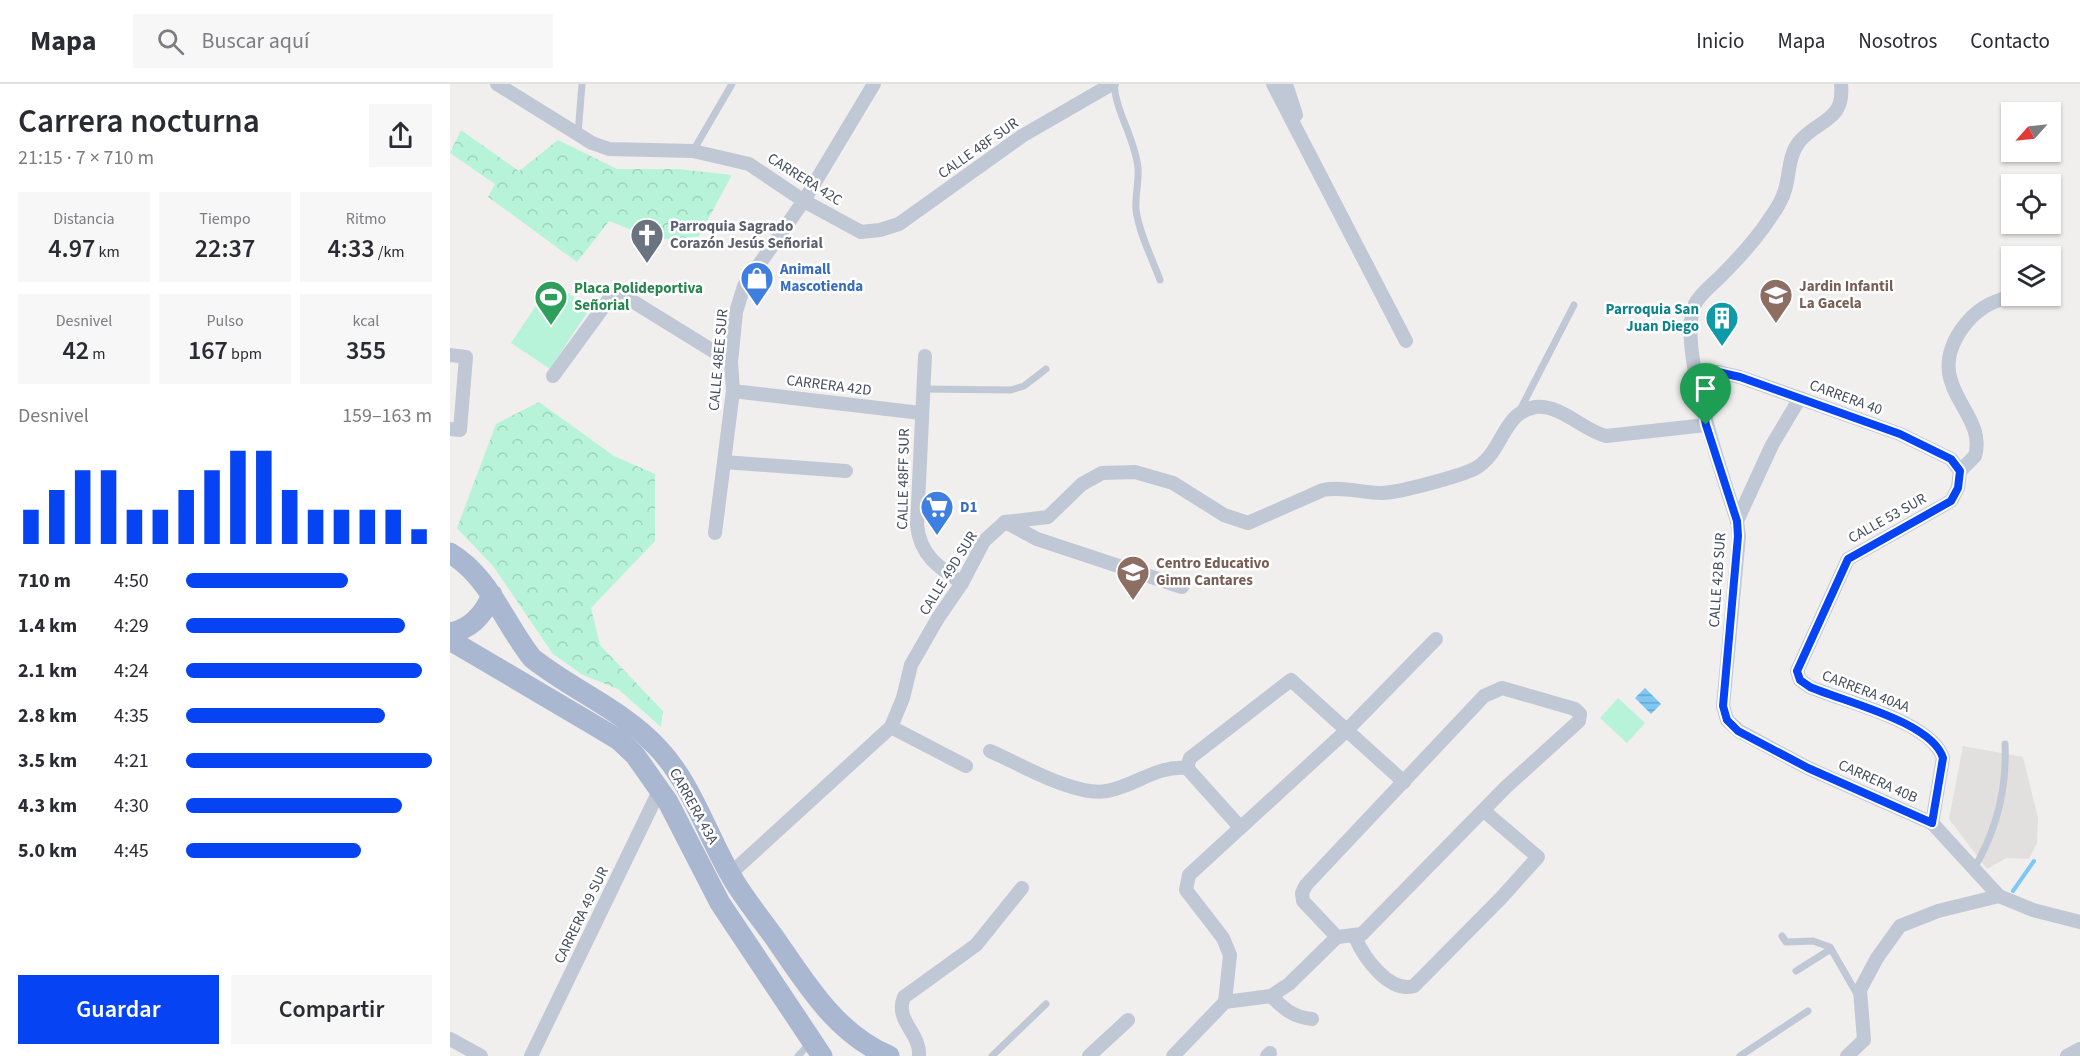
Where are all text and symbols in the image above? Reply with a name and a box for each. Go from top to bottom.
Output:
search box [133,14,553,68]
text: Mapa [30,21,97,61]
icon: search [154,25,187,58]
text: Buscar aquí [202,25,309,57]
text: Inicio [1696,26,1744,56]
text: Mapa [1777,26,1825,56]
text: Nosotros [1858,26,1937,56]
text: Contacto [1970,26,2050,56]
text: Carrera nocturna [18,98,260,145]
north arrow [2001,102,2061,162]
map controls [2001,102,2061,306]
button: share [369,104,432,167]
street label: CALLE 48F SUR [934,113,1023,184]
text: 21:15 · 7 × 710 m [18,144,154,172]
street label: CARRERA 42C [763,148,847,211]
button: locate [2001,174,2061,234]
text: Distancia [53,208,115,230]
text: Tiempo [199,208,251,230]
text: Ritmo [346,208,386,230]
place label: Parroquia Sagrado Corazón Jesús Señorial [670,216,823,254]
church icon: Parroquia Sagrado Corazón Jesús Señorial [629,217,665,264]
text: 4.97 [48,230,95,267]
text: 22:37 [195,230,255,267]
text: 4:33 [327,230,375,267]
text: km [95,241,120,263]
text: /km [375,241,405,263]
button: layers [2001,246,2061,306]
place label: Animall Mascotienda [779,259,863,297]
shop icon: Animall Mascotienda [739,260,775,307]
place label: Jardin Infantil La Gacela [1799,276,1894,314]
school or university icon: Jardin Infantil La Gacela [1758,277,1794,324]
place label: Placa Polideportiva Señorial [574,278,703,316]
sports icon: Placa Polideportiva Señorial [533,279,569,326]
place label: Parroquia San Juan Diego [1606,299,1699,337]
building icon: Parroquia San Juan Diego [1704,300,1740,347]
street label: CALLE 48EE SUR [704,308,733,412]
text: Desnivel [56,310,112,332]
text: Pulso [206,310,244,332]
text: kcal [353,310,379,332]
text: 42 [62,332,89,369]
text: 167 [188,332,228,369]
text: 355 [346,332,386,369]
text: m [89,343,106,365]
text: bpm [228,343,262,365]
pin [1680,363,1731,425]
street label: CARRERA 42D [785,370,873,401]
icon: arrive [1689,372,1722,405]
street label: CARRERA 40 [1806,375,1885,420]
text: Desnivel [18,402,89,430]
text: 159–163 m [342,402,432,430]
street label: CALLE 48FF SUR [892,428,915,530]
street label: CALLE 53 SUR [1844,488,1930,549]
supermarket icon: D1 [919,489,955,536]
place label: D1 [960,497,978,518]
street label: CALLE 49D SUR [914,527,983,619]
street label: CALLE 42B SUR [1704,531,1731,628]
place label: Centro Educativo Gimn Cantares [1156,553,1270,591]
school or university icon: Centro Educativo Gimn Cantares [1115,554,1151,601]
text: 710 m [18,567,71,595]
text: 4:50 [114,567,149,595]
text: 1.4 km [18,612,77,640]
text: 4:29 [114,612,149,640]
text: 2.1 km [18,657,77,685]
text: 4:24 [114,657,149,685]
street label: CARRERA 40AA [1819,665,1914,718]
text: 2.8 km [18,702,77,730]
text: 4:35 [114,702,149,730]
text: 3.5 km [18,747,77,775]
text: 4:21 [114,747,149,775]
street label: CARRERA 40B [1835,755,1921,808]
street label: CARRERA 43A [664,764,724,849]
text: 4.3 km [18,792,77,820]
text: 4:30 [114,792,149,820]
text: 5.0 km [18,837,77,865]
text: 4:45 [114,837,149,865]
street label: CARRERA 49 SUR [549,863,614,967]
button: Guardar [18,975,219,1044]
button: Compartir [231,975,432,1044]

